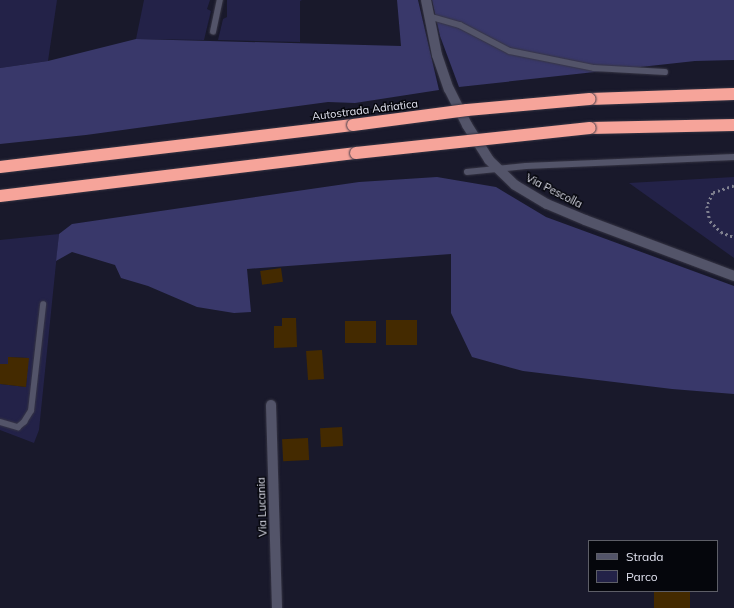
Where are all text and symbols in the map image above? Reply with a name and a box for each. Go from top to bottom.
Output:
street label: Autostrada Adriatica [311,97,419,123]
street label: Via Pescolla [524,171,584,211]
street label: Via Lucania [254,477,270,537]
legend [588,540,718,592]
text: Strada [626,549,664,564]
text: Parco [626,569,658,584]

